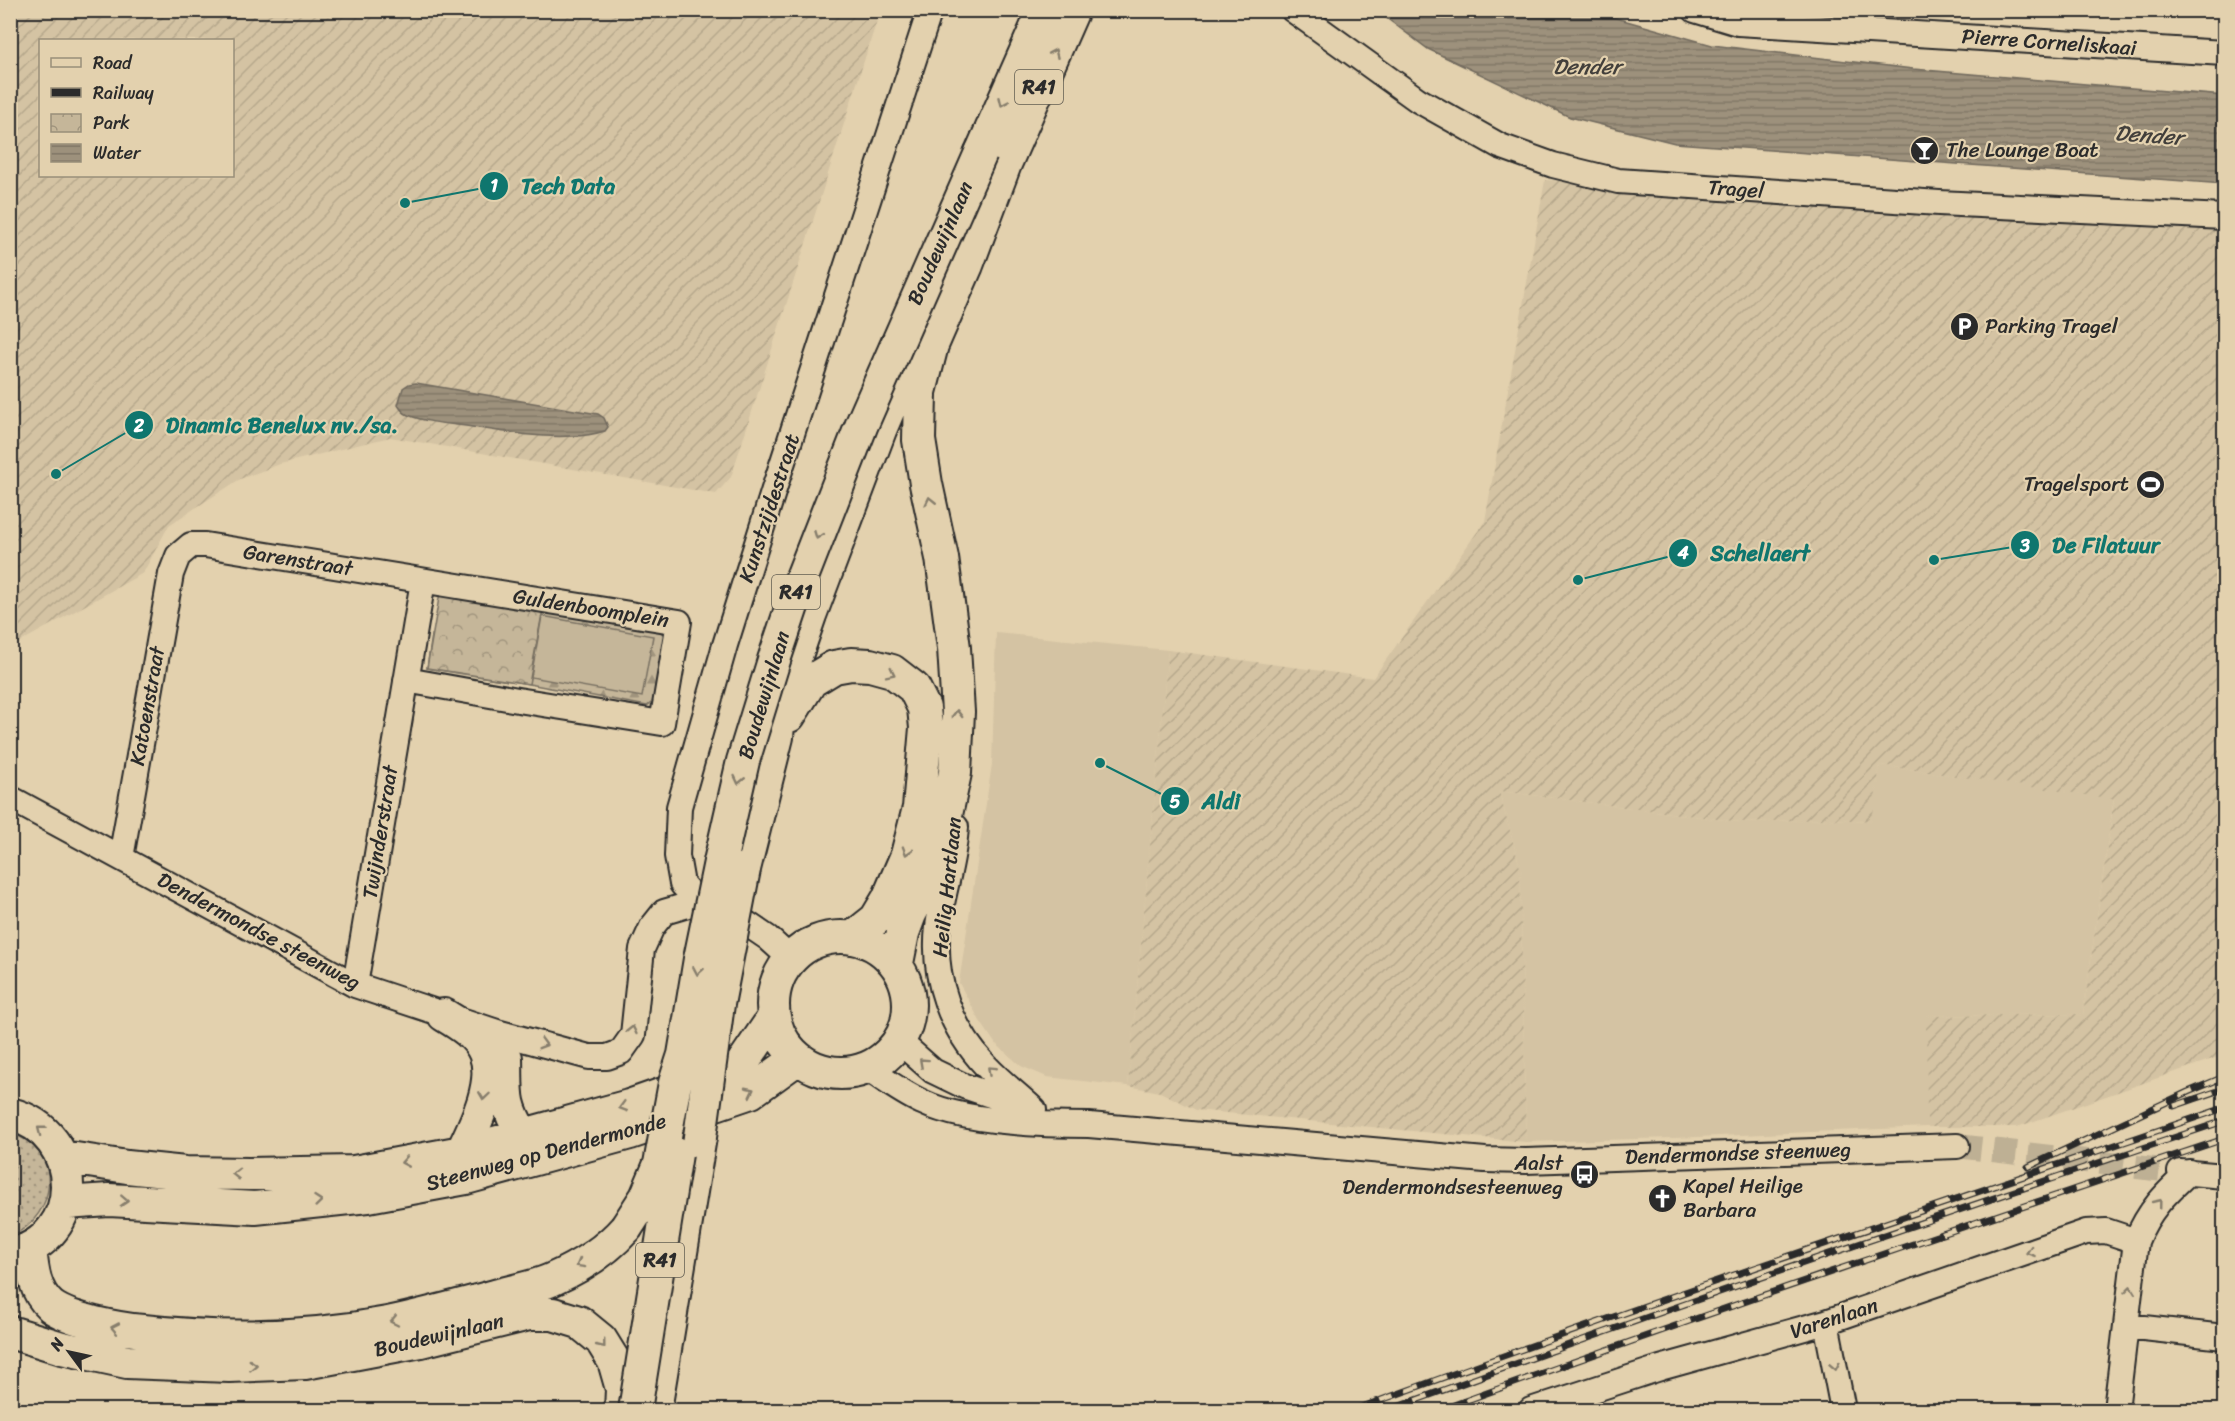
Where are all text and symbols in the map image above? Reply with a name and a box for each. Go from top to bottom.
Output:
street label: Pierre Corneliskaai [1960,17,2139,67]
legend [39,39,234,177]
text: Road [93,47,133,79]
water label: Dender [1553,47,1625,86]
one-way arrow [1047,49,1059,60]
road number: R41 [1015,70,1063,104]
text: Railway [93,77,155,109]
one-way arrow [998,96,1010,107]
text: Park [93,107,130,139]
water label: Dender [2114,113,2188,157]
place label: The Lounge Boat [1946,131,2098,169]
bar icon: The Lounge Boat [1909,134,1941,166]
text: Water [93,137,142,169]
callout: Tech Data [479,166,628,206]
text: Tech Data [521,167,616,206]
street label: Tragel [1707,168,1766,210]
text: 1 [490,170,498,202]
street label: Boudewijnlaan [896,175,984,311]
place label: Parking Tragel [1985,307,2119,345]
parking icon: Parking Tragel [1948,310,1980,342]
callout: Dinamic Benelux nv./sa. [124,405,411,445]
text: Dinamic Benelux nv./sa. [166,406,398,445]
text: 2 [133,410,145,442]
street label: Kunstzijdestraat [727,428,811,588]
place label: Tragelsport [2024,465,2129,503]
sports icon: Tragelsport [2134,468,2166,500]
one-way arrow [924,496,937,506]
callout: De Filatuur [2010,525,2171,565]
text: De Filatuur [2052,526,2162,565]
one-way arrow [813,529,825,540]
text: 3 [2019,530,2030,562]
street label: Garenstraat [241,533,357,588]
callout: Schellaert [1668,533,1822,573]
text: Schellaert [1709,534,1811,573]
text: 4 [1676,537,1689,569]
road number: R41 [772,575,820,609]
street label: Guldenboomplein [510,577,672,639]
street label: Boudewijnlaan [726,626,802,764]
street label: Katoenstraat [118,642,176,769]
one-way arrow [885,665,896,677]
one-way arrow [951,710,963,719]
street label: Twijnderstraat [351,761,410,902]
one-way arrow [733,775,746,785]
callout: Aldi [1160,781,1252,821]
text: Aldi [1201,782,1242,821]
text: 5 [1170,786,1181,818]
street label: Heilig Hartlaan [921,815,973,959]
one-way arrow [902,845,914,856]
street label: Dendermondse steenweg [150,861,368,1001]
one-way arrow [693,967,705,976]
one-way arrow [624,1025,637,1035]
one-way arrow [538,1037,548,1050]
one-way arrow [920,1058,930,1069]
one-way arrow [987,1067,998,1078]
one-way arrow [744,1086,755,1098]
one-way arrow [479,1091,491,1100]
one-way arrow [618,1100,629,1112]
street label: Steenweg op Dendermonde [421,1102,671,1202]
one-way arrow [37,1126,48,1137]
street label: Dendermondse steenweg [1624,1130,1852,1176]
place label: Aalst Dendermondsesteenweg [1342,1144,1565,1206]
one-way arrow [400,1155,410,1168]
bus stop icon: Aalst Dendermondsesteenweg [1568,1159,1600,1191]
place label: Kapel Heilige Barbara [1683,1167,1803,1229]
one-way arrow [231,1168,240,1180]
church icon: Kapel Heilige Barbara [1646,1182,1678,1214]
one-way arrow [119,1194,128,1207]
one-way arrow [314,1195,323,1208]
one-way arrow [2150,1199,2161,1210]
road number: R41 [636,1243,684,1277]
one-way arrow [2025,1244,2036,1257]
one-way arrow [576,1257,586,1268]
one-way arrow [2124,1285,2136,1294]
street label: Varenlaan [1785,1286,1883,1350]
street label: Boudewijnlaan [370,1302,508,1368]
one-way arrow [390,1314,400,1327]
north arrow [39,1322,99,1382]
one-way arrow [111,1322,121,1335]
text: N [41,1331,73,1357]
one-way arrow [594,1337,605,1348]
one-way arrow [248,1359,257,1372]
one-way arrow [1828,1361,1841,1371]

